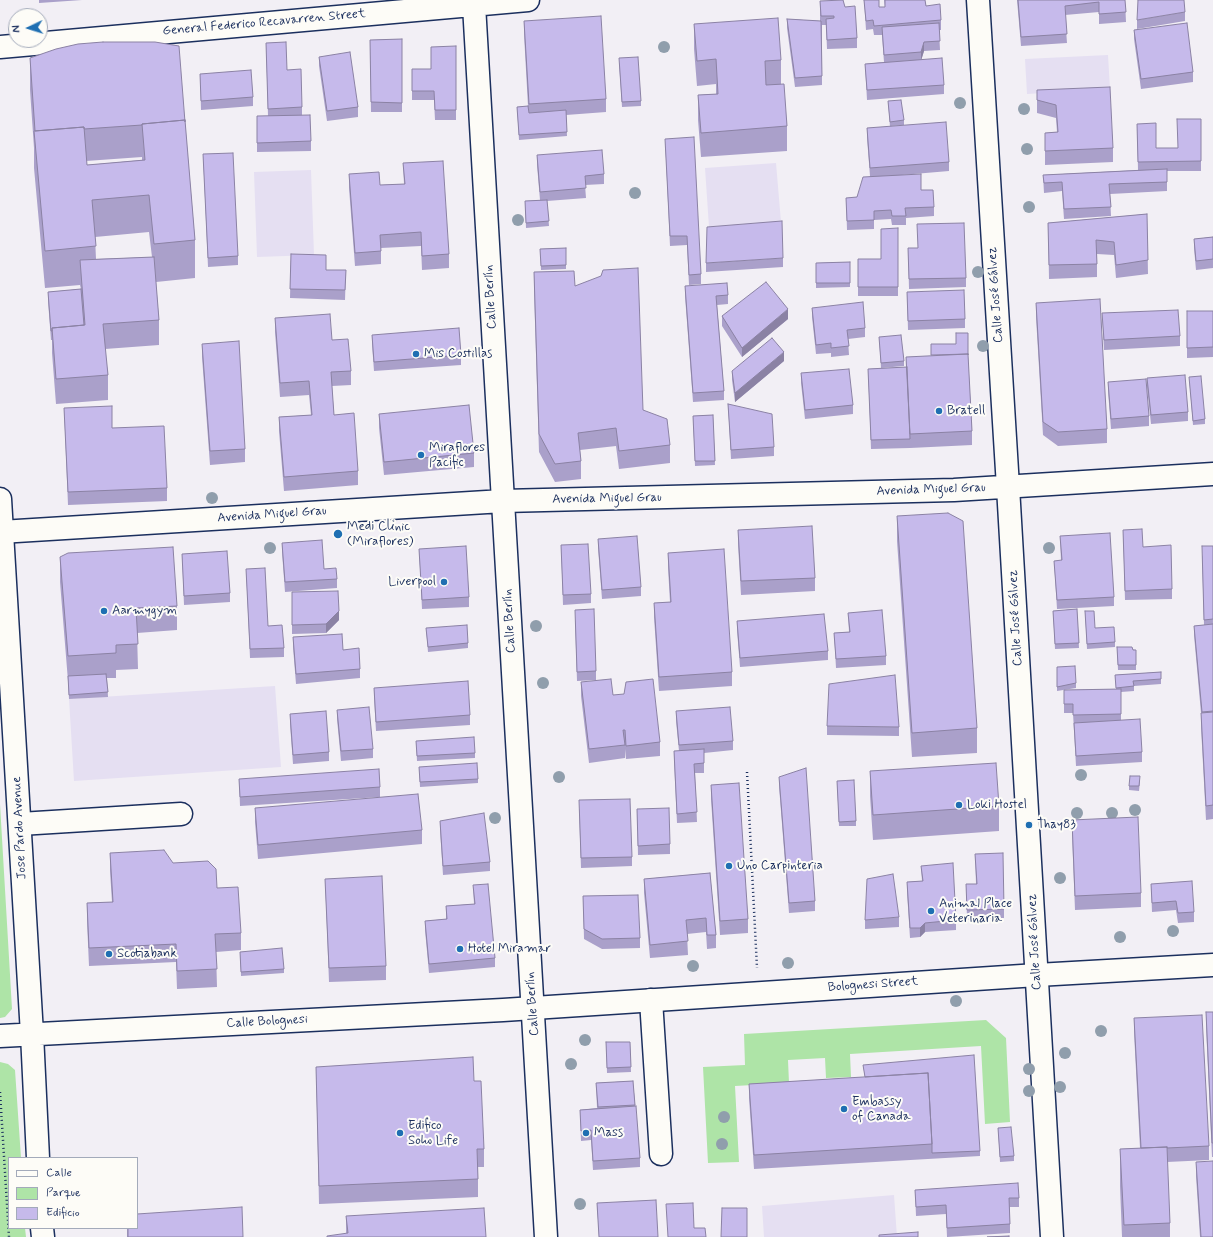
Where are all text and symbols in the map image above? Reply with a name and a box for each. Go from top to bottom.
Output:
street label: General Federico Recavarren Street [162,6,366,40]
north arrow [8,8,48,48]
text: N [10,25,24,33]
street label: Calle José Gálvez [985,246,1007,344]
street label: Calle Berlín [482,265,500,329]
place label: Mis Costillas [424,346,492,362]
marker: Mis Costillas [411,349,421,359]
place label: Bratell [947,403,985,419]
marker: Bratell [934,406,944,416]
place label: Miraflores Pacific [429,440,485,471]
marker: Miraflores Pacific [416,450,426,460]
street label: Avenida Miguel Grau [876,480,986,500]
street label: Avenida Miguel Grau [552,490,662,508]
street label: Avenida Miguel Grau [217,503,327,527]
place label: Medi Clinic (Miraflores) [347,519,413,550]
marker: Medi Clinic (Miraflores) [332,528,344,540]
street label: Calle José Gálvez [1006,569,1026,667]
place label: Liverpool [388,574,436,590]
marker: Liverpool [439,577,449,587]
street label: Calle Berlín [501,589,519,653]
place label: Aarmygym [112,603,177,619]
marker: Aarmygym [99,606,109,616]
street label: Jose Pardo Avenue [10,776,30,880]
place label: Loki Hostel [967,797,1027,813]
marker: Loki Hostel [954,800,964,810]
place label: Thay83 [1037,817,1076,833]
marker: Thay83 [1024,820,1034,830]
place label: Uno Carpinteria [737,858,823,874]
marker: Uno Carpinteria [724,861,734,871]
street label: Calle José Gálvez [1025,893,1045,991]
place label: Animal Place Veterinaria [939,896,1012,927]
marker: Animal Place Veterinaria [926,906,936,916]
place label: Hotel Miramar [468,941,551,957]
marker: Hotel Miramar [455,944,465,954]
place label: Scotiabank [117,946,177,962]
marker: Scotiabank [104,949,114,959]
street label: Calle Berlín [523,971,543,1037]
street label: Bolognesi Street [827,974,919,996]
street label: Calle Bolognesi [226,1012,308,1032]
place label: Embassy of Canada [852,1094,910,1125]
marker: Embassy of Canada [839,1104,849,1114]
place label: Edifico Soho Life [408,1118,458,1149]
place label: Mass [594,1125,623,1141]
marker: Edifico Soho Life [395,1128,405,1138]
marker: Mass [581,1128,591,1138]
legend [8,1157,138,1229]
text: Calle [46,1165,72,1181]
text: Parque [46,1185,81,1201]
text: Edificio [46,1205,80,1221]

